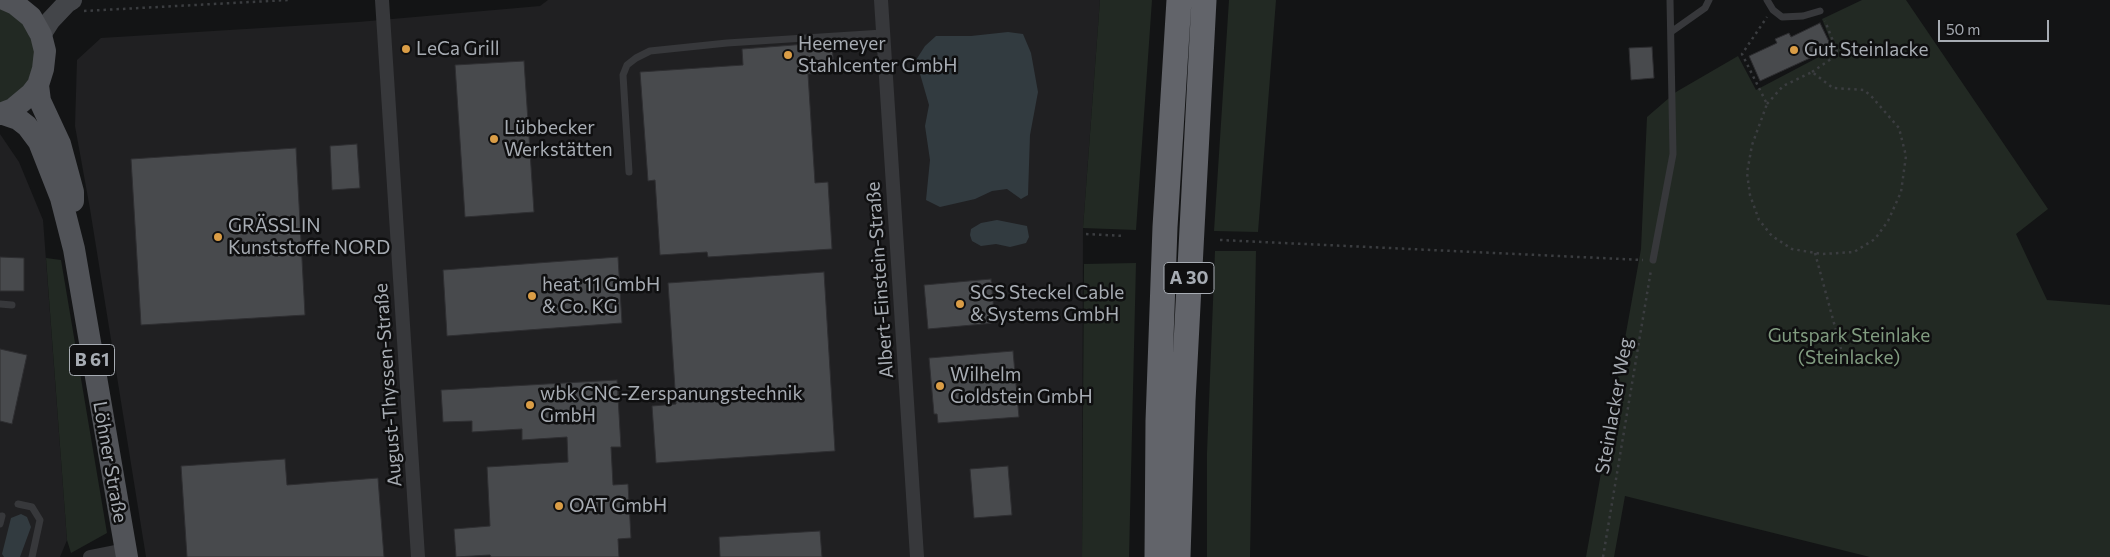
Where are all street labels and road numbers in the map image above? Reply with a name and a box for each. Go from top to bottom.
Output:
street label: Albert-Einstein-Straße [862,181,898,379]
road number: A 30 [1164,262,1214,294]
street label: August-Thyssen-Straße [370,282,406,488]
street label: Steinlacker Weg [1591,336,1637,476]
road number: B 61 [70,344,114,376]
street label: Löhner Straße [88,400,132,524]

